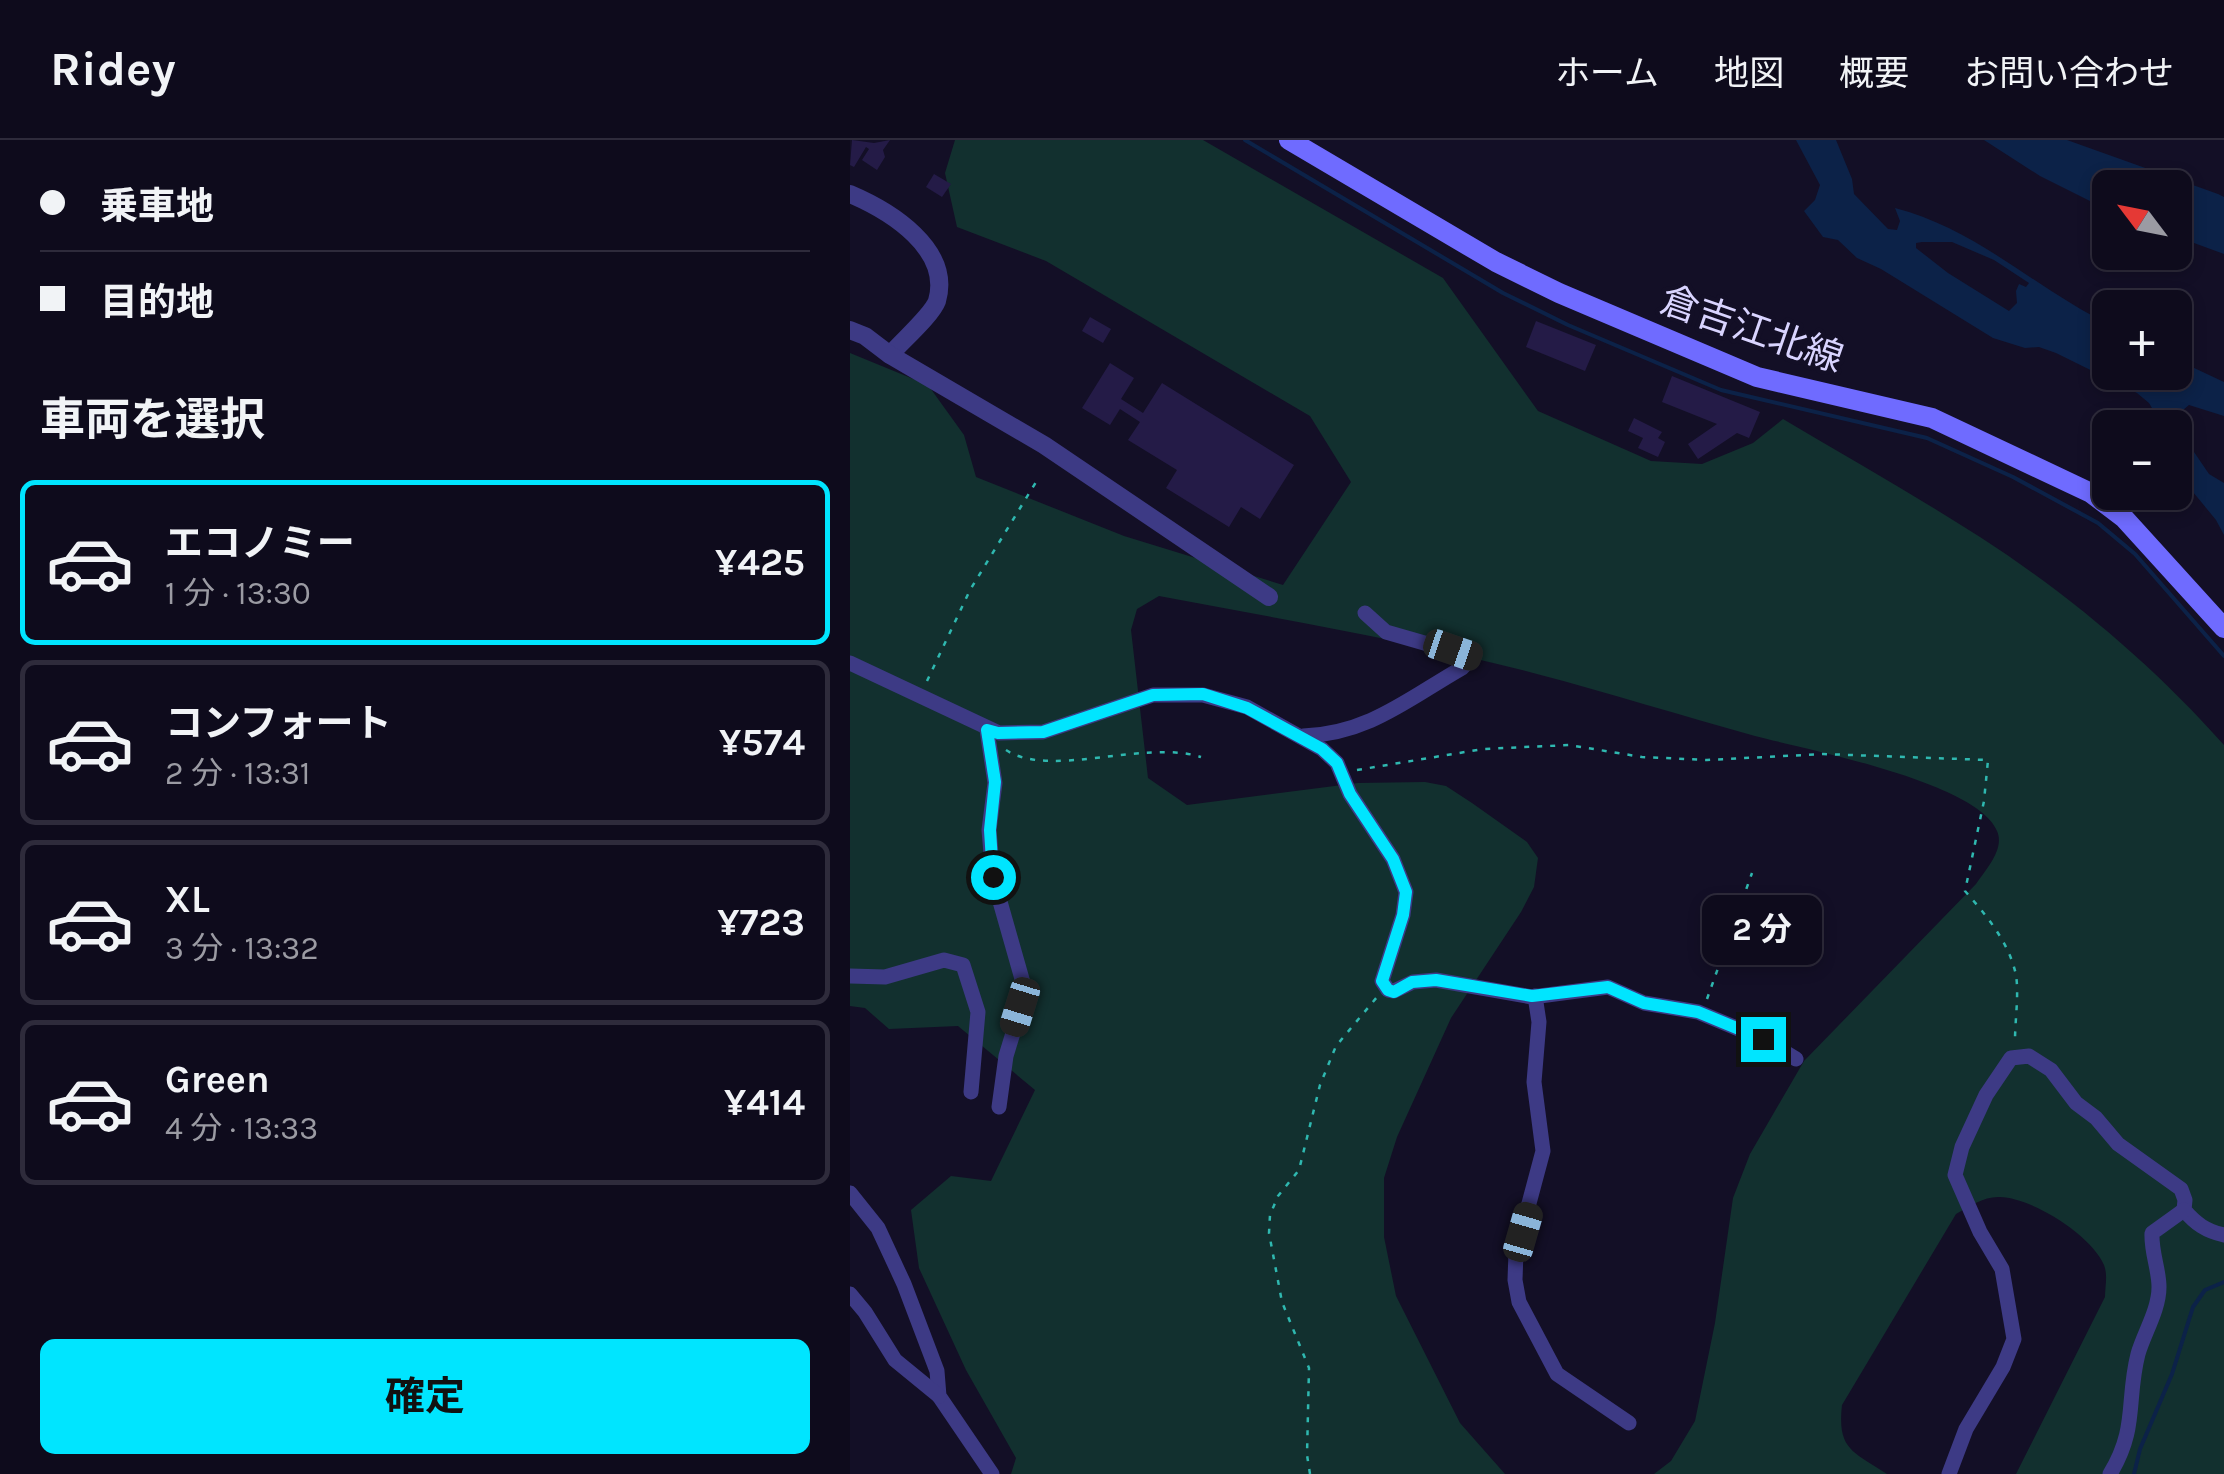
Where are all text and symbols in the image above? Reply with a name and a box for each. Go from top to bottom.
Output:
text: Ridey [50,41,176,97]
text: ホーム [1555,53,1659,94]
text: 地図 [1714,53,1784,94]
text: 概要 [1839,53,1909,94]
text: お問い合わせ [1964,53,2174,94]
north arrow [2092,170,2192,270]
map controls [2092,170,2192,510]
text: 乗車地 [100,184,214,229]
street label: 倉吉江北線 [1655,277,1849,382]
text: 目的地 [100,280,214,325]
button: + [2092,290,2192,390]
text: 車両を選択 [40,394,265,446]
button: − [2092,410,2192,510]
icon: car [45,518,135,608]
text: エコノミー [165,521,355,566]
text: ¥425 [715,540,805,585]
text: 1 分 · 13:30 [165,575,311,612]
car [1420,626,1486,674]
icon: car [45,698,135,788]
text: コンフォート [165,701,392,746]
text: ¥574 [719,720,805,765]
text: 2 分 · 13:31 [165,755,310,792]
route start [971,855,1016,900]
text: XL [165,877,210,922]
icon: car [45,878,135,968]
callout: 2 分 [1703,894,1823,964]
text: ¥723 [717,900,805,945]
text: 2 分 [1732,911,1792,948]
text: 3 分 · 13:32 [165,930,319,967]
car [997,974,1043,1040]
route end [1741,1017,1786,1062]
text: Green [165,1057,270,1102]
icon: car [45,1058,135,1148]
text: ¥414 [724,1080,805,1125]
text: 4 分 · 13:33 [165,1110,318,1147]
car [1500,1199,1546,1265]
button: 確定 [40,1339,810,1454]

